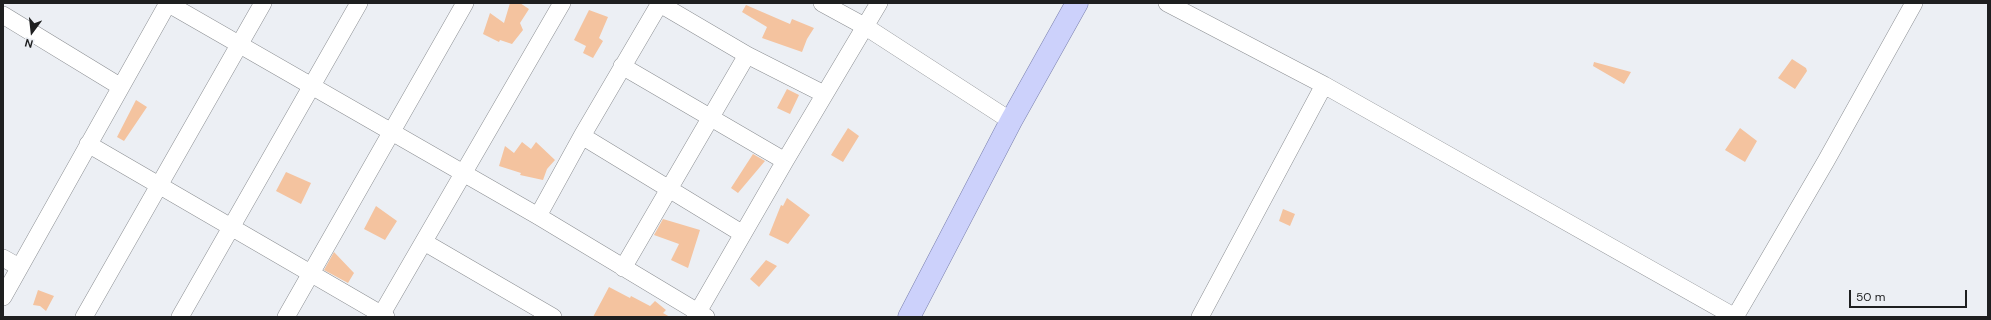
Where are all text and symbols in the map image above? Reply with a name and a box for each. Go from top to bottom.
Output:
north arrow [12,12,52,52]
text: N [23,36,35,51]
scale bar [1851,282,1969,308]
text: 50 m [1856,289,1885,305]

